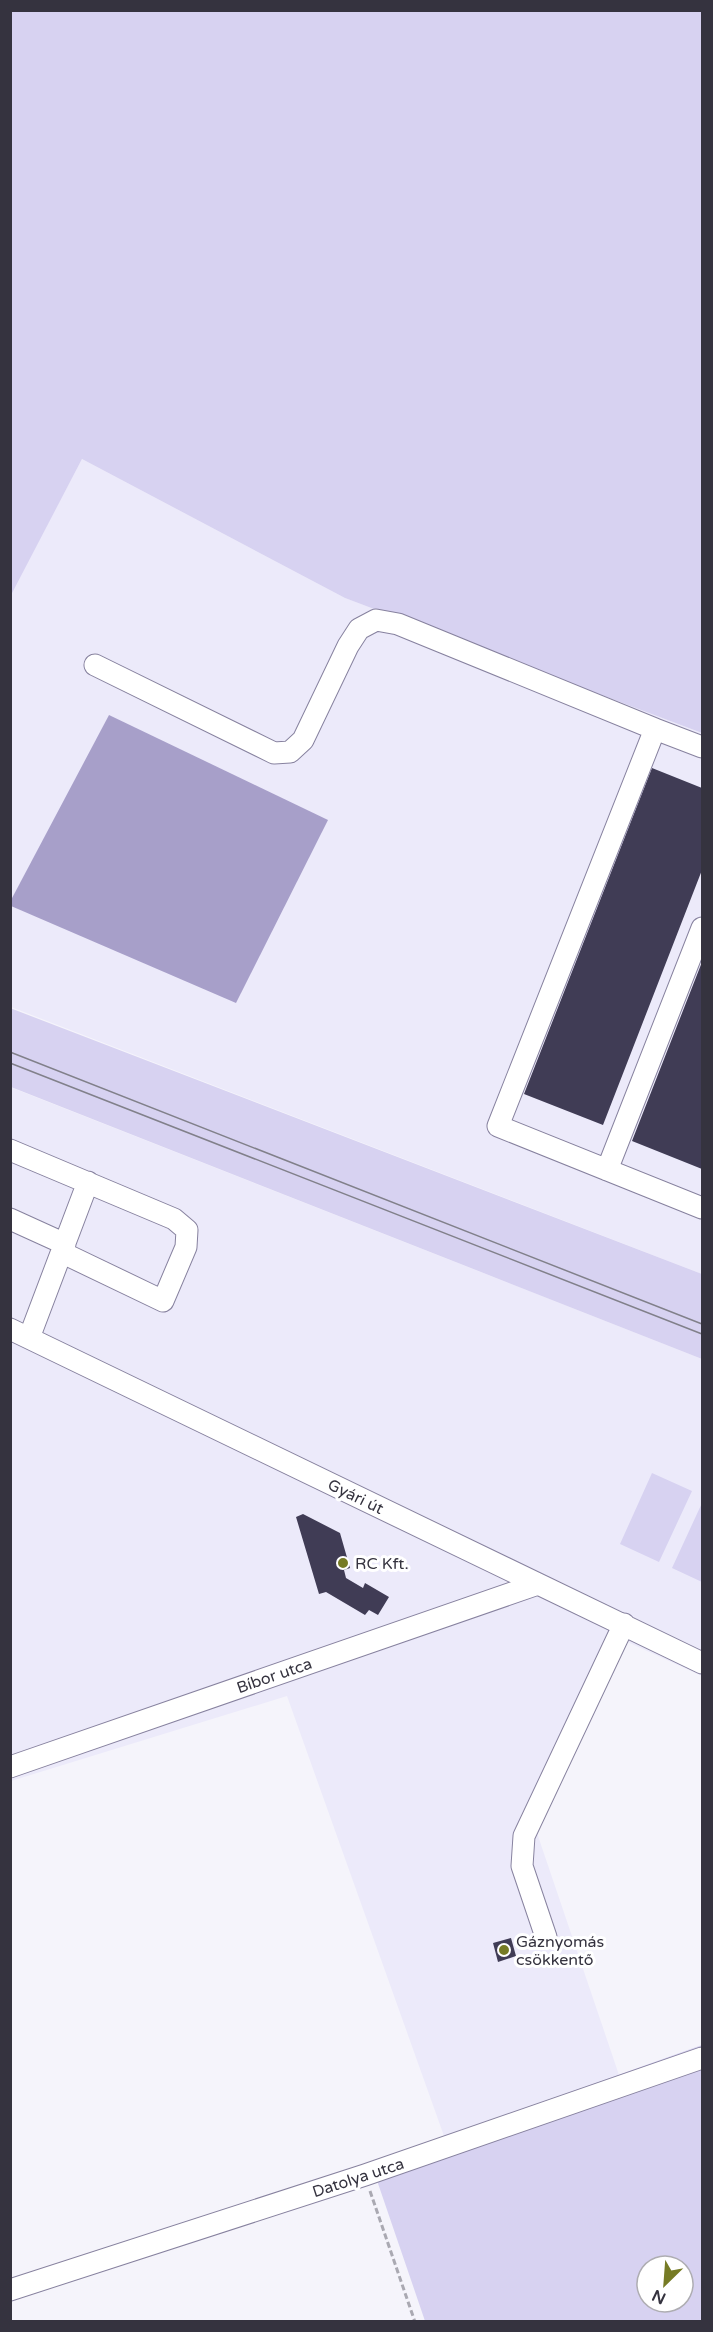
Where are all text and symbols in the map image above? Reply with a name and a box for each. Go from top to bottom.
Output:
street label: Gyári út [324,1475,387,1519]
place label: RC Kft. [355,1554,409,1574]
marker: RC Kft. [336,1556,350,1570]
street label: Bíbor utca [234,1654,315,1698]
place label: Gáznyomás csökkentő [516,1932,604,1970]
marker: Gáznyomás csökkentő [497,1943,511,1957]
street label: Datolya utca [310,2154,407,2202]
north arrow [635,2254,695,2314]
text: N [649,2285,669,2308]

